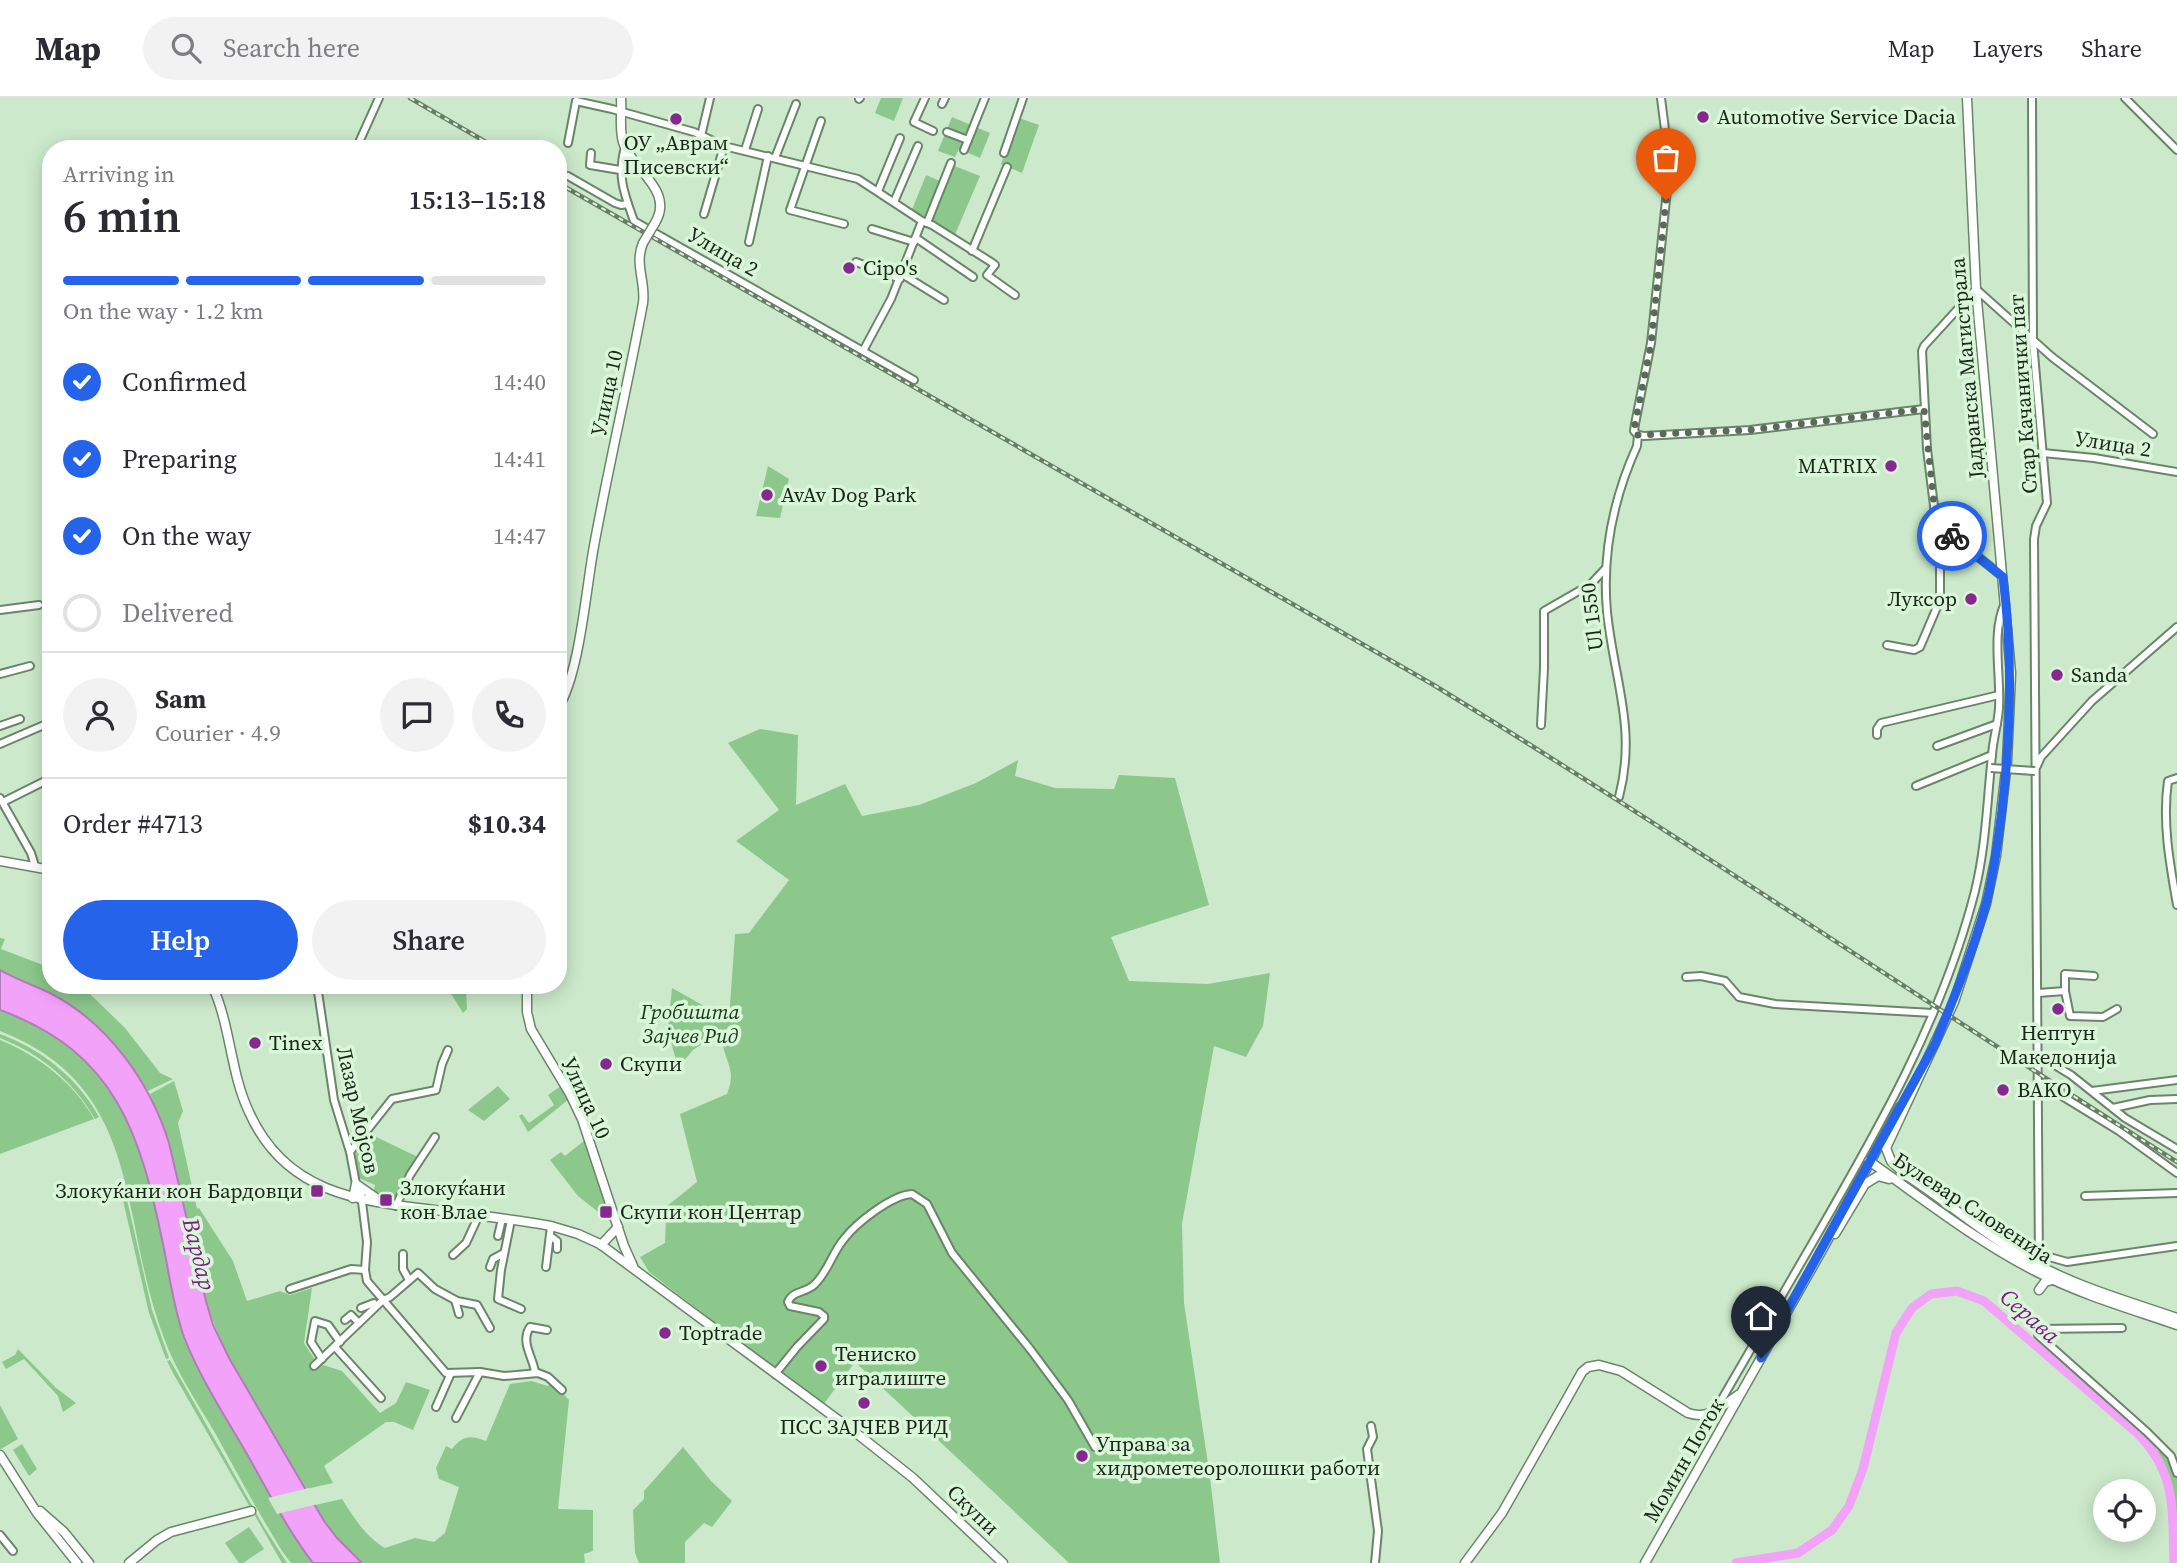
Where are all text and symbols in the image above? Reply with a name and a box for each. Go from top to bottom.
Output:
search box [143,17,633,80]
text: Map [35,26,101,71]
icon: search [167,29,205,67]
text: Search here [223,30,360,66]
text: Map [1888,32,1935,65]
text: Layers [1973,32,2043,65]
text: Share [2081,32,2142,65]
place label: Automotive Service Dacia [1717,102,1956,131]
marker: Automotive Service Dacia [1695,109,1711,125]
marker: ОУ „Аврам Писевски“ [668,111,684,127]
place label: ОУ „Аврам Писевски“ [624,128,729,181]
pin [1636,128,1696,200]
icon: bag [1647,139,1685,177]
text: Arriving in [63,158,175,190]
text: 15:13–15:18 [409,182,546,218]
text: 6 min [63,184,181,247]
street label: Улица 2 [683,220,764,283]
place label: Cipo's [863,253,918,282]
street label: Јадранска Магистрала [1942,256,1991,481]
marker: Cipo's [841,260,857,276]
street label: Стар Качанички пат [2001,293,2044,495]
text: On the way · 1.2 km [63,295,264,327]
street label: Улица 10 [583,347,630,439]
icon: check [63,363,101,401]
text: Confirmed [122,364,247,400]
text: 14:40 [493,366,546,398]
street label: Улица 2 [2073,423,2153,464]
icon: check [63,440,101,478]
text: Preparing [122,441,237,477]
text: 14:41 [493,443,546,475]
place label: MATRIX [1798,451,1877,480]
marker: MATRIX [1883,458,1899,474]
place label: AvAv Dog Park [781,480,917,509]
marker: AvAv Dog Park [759,487,775,503]
courier [1917,501,1987,571]
icon: check [63,517,101,555]
icon: bike [1933,517,1971,555]
text: On the way [122,518,251,554]
text: 14:47 [493,520,546,552]
street label: Ul 1550 [1573,581,1610,653]
place label: Луксор [1887,584,1957,613]
marker: Луксор [1963,591,1979,607]
text: Delivered [122,595,233,631]
place label: Sanda [2071,660,2128,689]
marker: Sanda [2049,667,2065,683]
button: person [63,678,137,752]
button: chat [380,678,454,752]
button: phone [472,678,546,752]
text: Sam [155,681,206,717]
text: Courier · 4.9 [155,717,281,749]
text: Order #4713 [63,806,203,842]
text: $10.34 [468,806,546,842]
button: Help [63,900,298,980]
button: Share [312,900,546,980]
park label: Гробишта Зајчев Рид [639,997,740,1050]
marker: Нептун Македонија [2050,1001,2066,1017]
place label: Нептун Македонија [1999,1018,2117,1071]
place label: Tinex [269,1028,322,1057]
marker: Tinex [247,1035,263,1051]
street label: Лазар Мојсов [330,1043,387,1177]
place label: Скупи [620,1049,682,1078]
street label: Улица 10 [555,1052,618,1143]
marker: Скупи [598,1056,614,1072]
place label: BAKO [2017,1075,2072,1104]
marker: BAKO [1995,1082,2011,1098]
street label: Булевар Словенија [1888,1145,2059,1270]
place label: Злокуќани кон Влае [400,1173,506,1226]
place label: Злокуќани кон Бардовци [55,1176,303,1205]
marker: Злокуќани кон Бардовци [309,1183,325,1199]
marker: Злокуќани кон Влае [378,1192,394,1208]
place label: Скупи кон Центар [620,1197,801,1226]
marker: Скупи кон Центар [598,1204,614,1220]
water label: Вардар [174,1214,223,1293]
water label: Серава [1993,1281,2067,1351]
pin [1731,1286,1791,1358]
icon: home [1742,1297,1780,1335]
place label: Toptrade [679,1318,762,1347]
marker: Toptrade [657,1325,673,1341]
place label: Тениско игралиште [835,1339,946,1392]
marker: Тениско игралиште [813,1358,829,1374]
street label: Момин Поток [1636,1392,1731,1527]
marker: ПСС ЗАЈЧЕВ РИД [856,1395,872,1411]
place label: ПСС ЗАЈЧЕВ РИД [780,1412,948,1441]
place label: Управа за хидрометеоролошки работи [1096,1429,1380,1482]
marker: Управа за хидрометеоролошки работи [1074,1448,1090,1464]
street label: Скупи [941,1478,1006,1542]
map controls [2093,1479,2156,1542]
button: locate [2093,1479,2156,1542]

